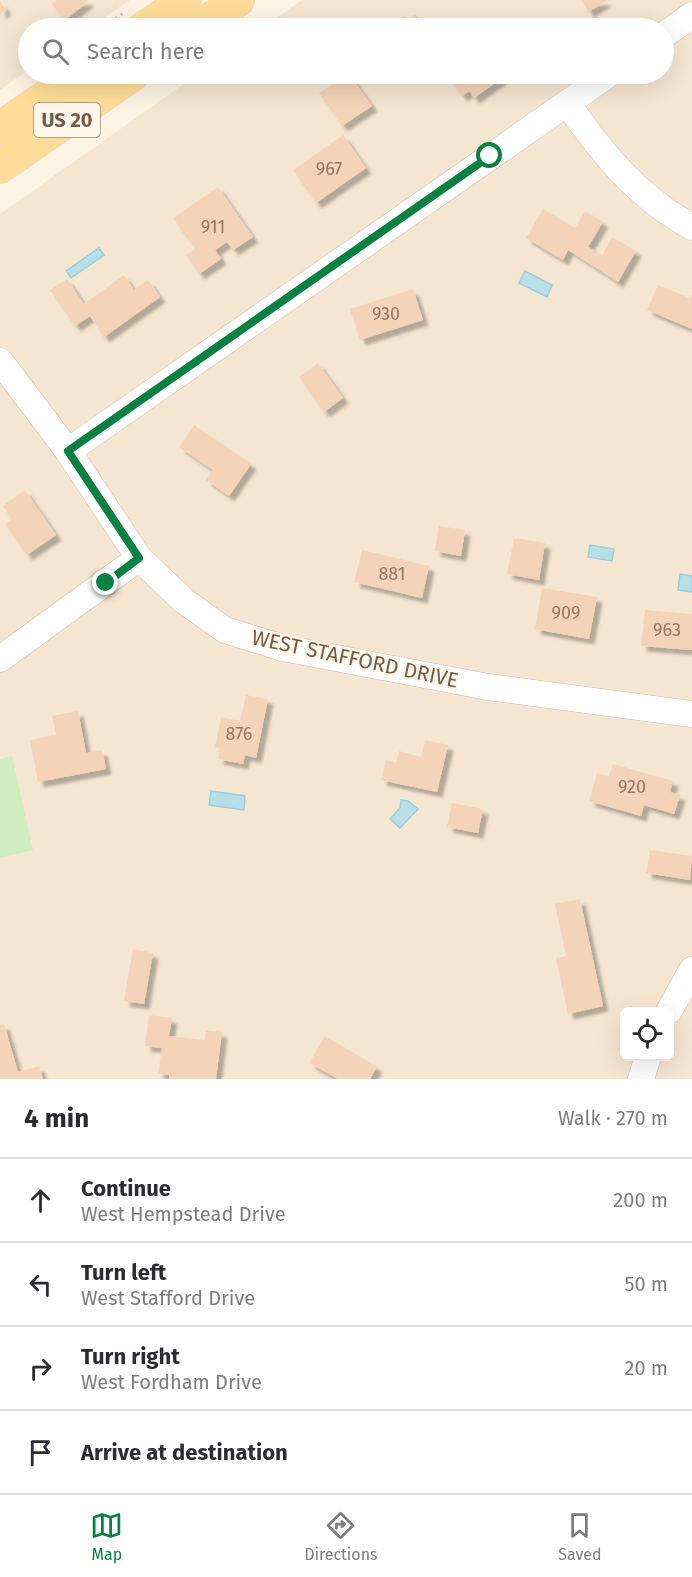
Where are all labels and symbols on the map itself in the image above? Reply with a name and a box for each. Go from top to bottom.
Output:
road number: US 20 [34,103,100,137]
route start [476,142,502,168]
house number: 967 [316,158,342,180]
house number: 911 [201,216,225,238]
house number: 930 [372,303,400,325]
house number: 881 [378,563,406,585]
route end [92,569,118,595]
house number: 909 [552,602,580,624]
house number: 963 [653,619,681,641]
street label: WEST STAFFORD DRIVE [249,624,461,694]
house number: 876 [226,723,252,745]
house number: 920 [618,776,646,798]

